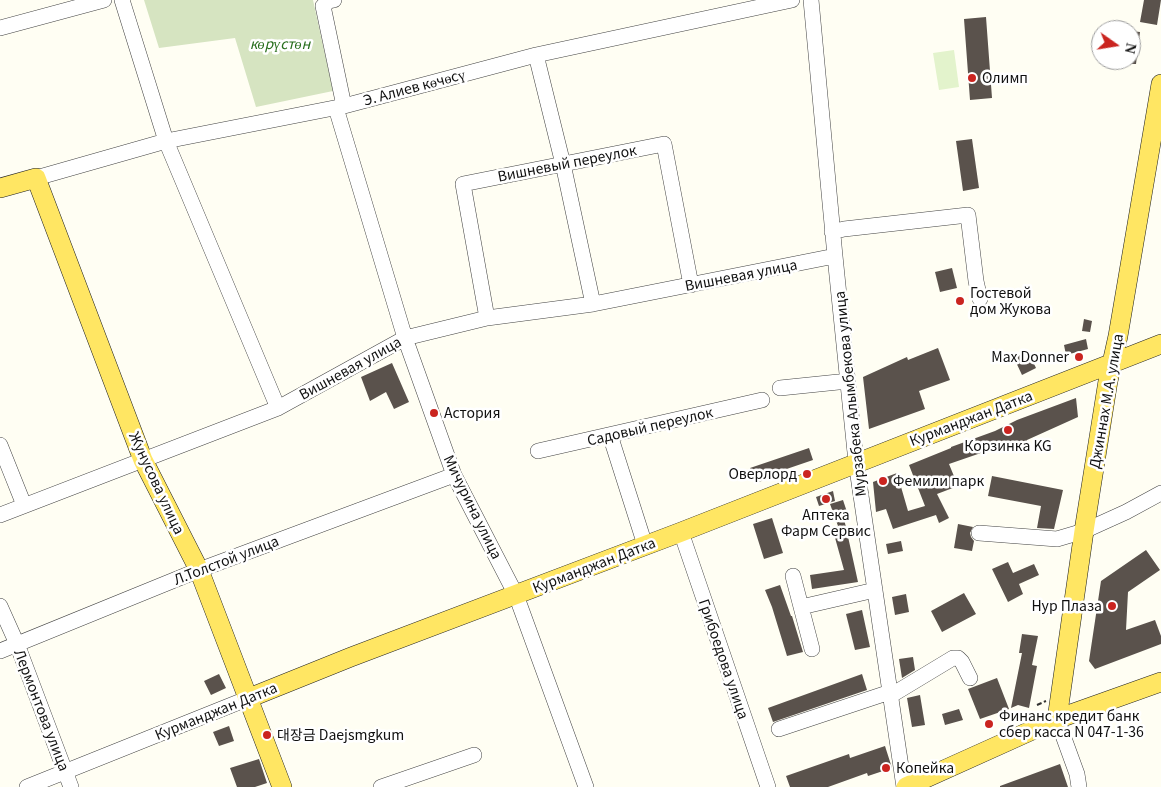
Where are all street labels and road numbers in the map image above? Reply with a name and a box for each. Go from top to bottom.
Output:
street label: Э. Алиев көчөсү [361,65,467,109]
street label: Вишневый переулок [496,141,638,185]
street label: Вишневая улица [683,256,799,294]
street label: Мурзабека Алымбекова улица [831,290,869,498]
street label: Джиннах М.А. улица [1086,332,1126,470]
street label: Вишневая улица [296,333,404,403]
street label: Курманджан Датка [907,387,1035,449]
street label: Садовый переулок [585,403,715,449]
street label: Жунусова улица [126,429,188,537]
street label: Мичурина улица [441,452,505,562]
street label: Л.Толстой улица [171,532,281,588]
street label: Курманджан Датка [530,534,658,596]
street label: Грибоедова улица [696,597,752,721]
street label: Лермонтова улица [11,647,73,773]
street label: Курманджан Датка [152,679,280,743]

